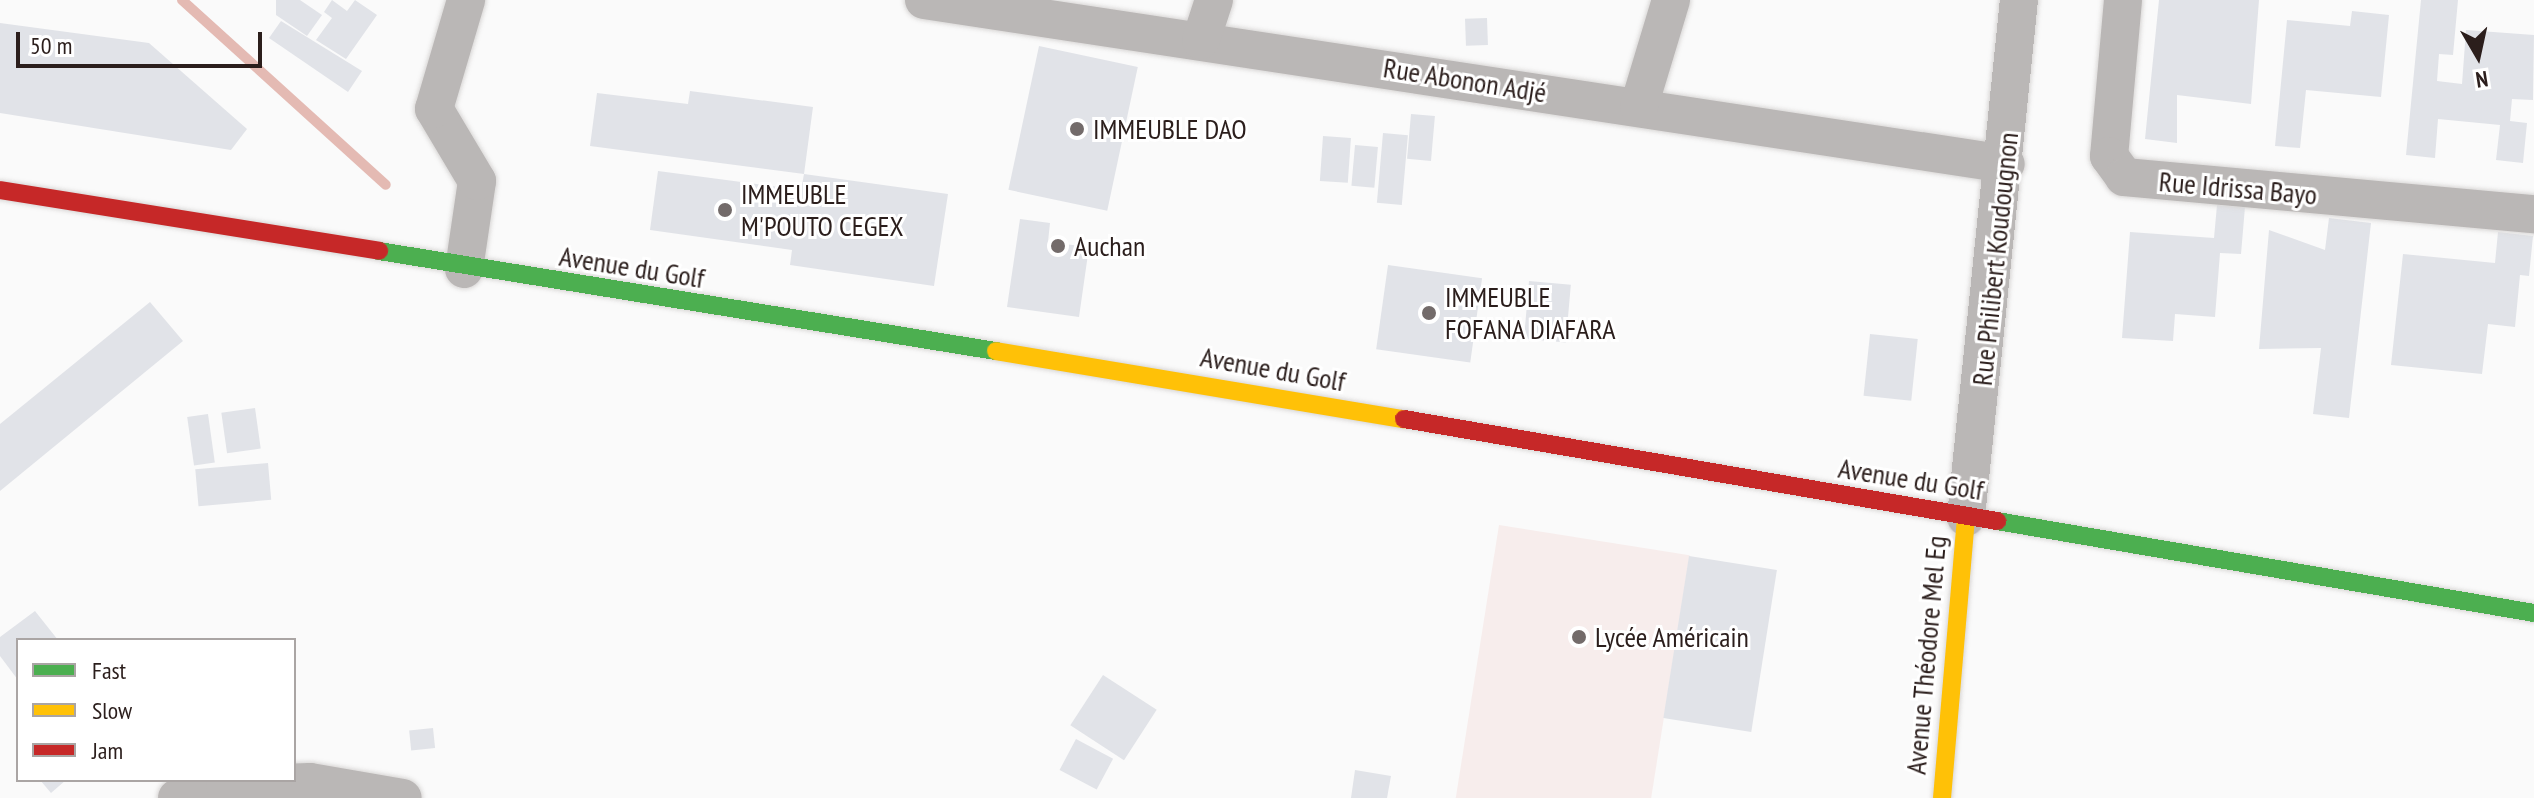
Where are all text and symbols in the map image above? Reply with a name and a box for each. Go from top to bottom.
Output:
scale bar [20,16,266,66]
north arrow [2438,16,2518,96]
text: 50 m [30,30,72,61]
street label: Rue Abonon Adjé [1380,50,1550,110]
text: N [2474,65,2490,94]
place label: IMMEUBLE DAO [1093,112,1247,146]
marker: IMMEUBLE DAO [1068,120,1086,138]
street label: Rue Philibert Koudougnon [1965,131,2025,387]
street label: Rue Idrissa Bayo [2158,164,2318,212]
place label: IMMEUBLE M'POUTO CEGEX [741,177,904,243]
marker: IMMEUBLE M'POUTO CEGEX [716,201,734,219]
place label: Auchan [1074,229,1145,263]
marker: Auchan [1049,237,1067,255]
street label: Avenue du Golf [557,239,707,295]
place label: IMMEUBLE FOFANA DIAFARA [1445,280,1616,346]
marker: IMMEUBLE FOFANA DIAFARA [1420,304,1438,322]
street label: Avenue du Golf [1198,340,1348,398]
street label: Avenue du Golf [1836,451,1986,507]
street label: Avenue Théodore Mel Eg [1899,534,1953,776]
place label: Lycée Américain [1595,620,1750,654]
marker: Lycée Américain [1570,628,1588,646]
legend [16,638,296,782]
text: Fast [92,655,126,686]
text: Slow [92,695,132,726]
text: Jam [92,735,123,766]

